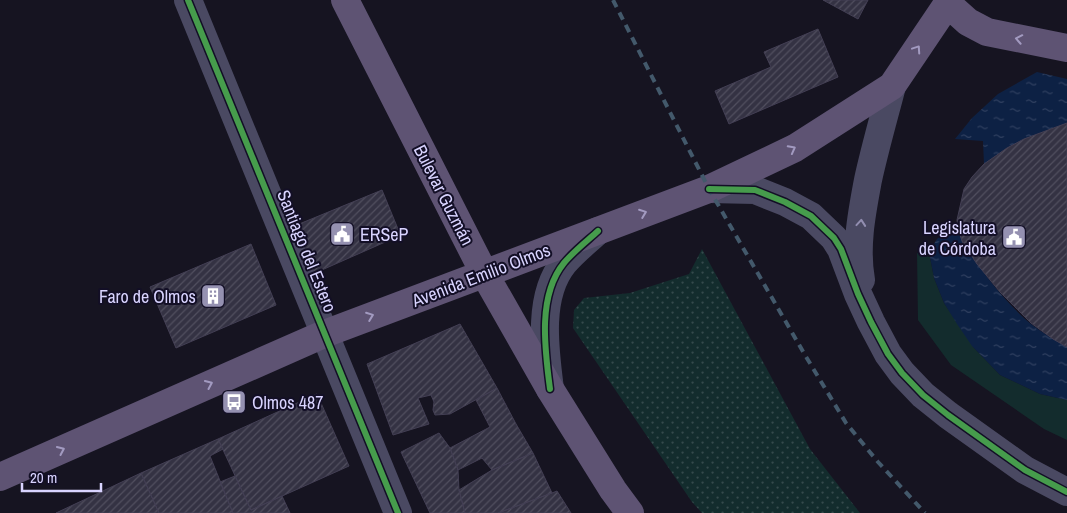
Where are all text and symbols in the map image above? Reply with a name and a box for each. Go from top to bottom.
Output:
one-way arrow [1015,34,1024,44]
one-way arrow [911,45,920,55]
street label: Bulevar Guzmán [408,140,480,250]
one-way arrow [787,145,796,155]
street label: Santiago del Estero [271,186,343,316]
one-way arrow [638,209,647,220]
place label: Legislatura de Córdoba [919,215,996,261]
one-way arrow [855,218,866,226]
public building icon: ERSeP [329,221,355,247]
place label: ERSeP [360,222,409,247]
public building icon: Legislatura de Córdoba [1001,224,1027,250]
street label: Avenida Emilio Olmos [407,237,554,313]
building icon: Faro de Olmos [200,283,226,309]
place label: Faro de Olmos [99,284,196,309]
one-way arrow [365,312,374,322]
one-way arrow [204,380,213,391]
bus stop icon: Olmos 487 [221,389,247,415]
place label: Olmos 487 [252,390,323,415]
one-way arrow [56,446,65,457]
scale bar [22,460,101,492]
text: 20 m [30,467,57,488]

